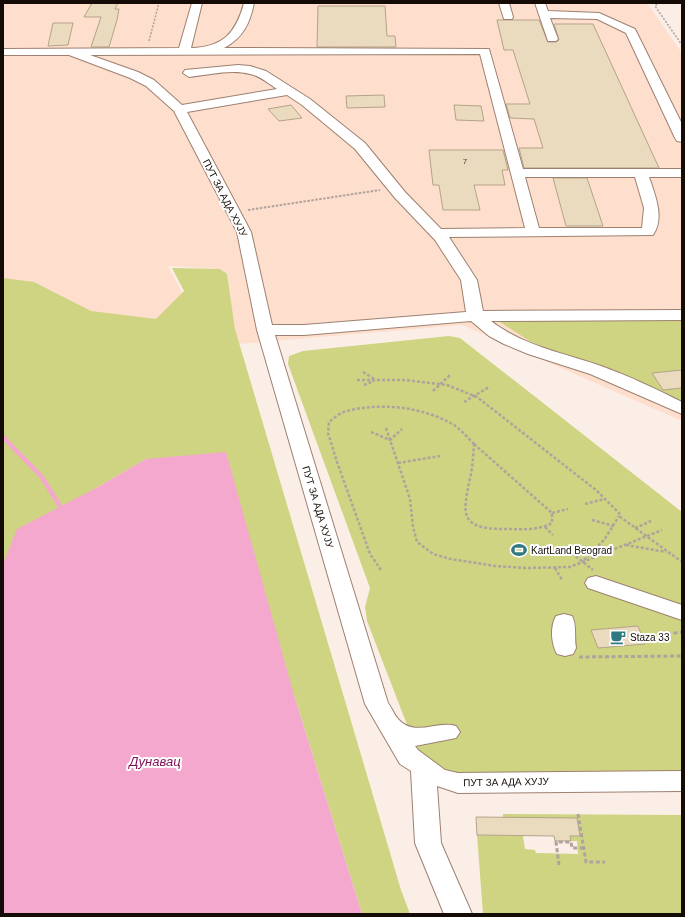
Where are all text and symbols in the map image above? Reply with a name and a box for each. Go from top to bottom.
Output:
street label: ПУТ ЗА АДА ХУЈУ [201,157,250,239]
house number: 7 [463,157,468,166]
street label: ПУТ ЗА АДА ХУЈУ [300,465,336,550]
sports icon: KartLand Beograd [510,541,528,559]
place label: KartLand Beograd [531,545,612,556]
cafe icon: Staza 33 [609,628,627,646]
place label: Staza 33 [630,632,670,643]
water label: Дунавац [127,754,181,769]
street label: ПУТ ЗА АДА ХУЈУ [463,776,549,788]

